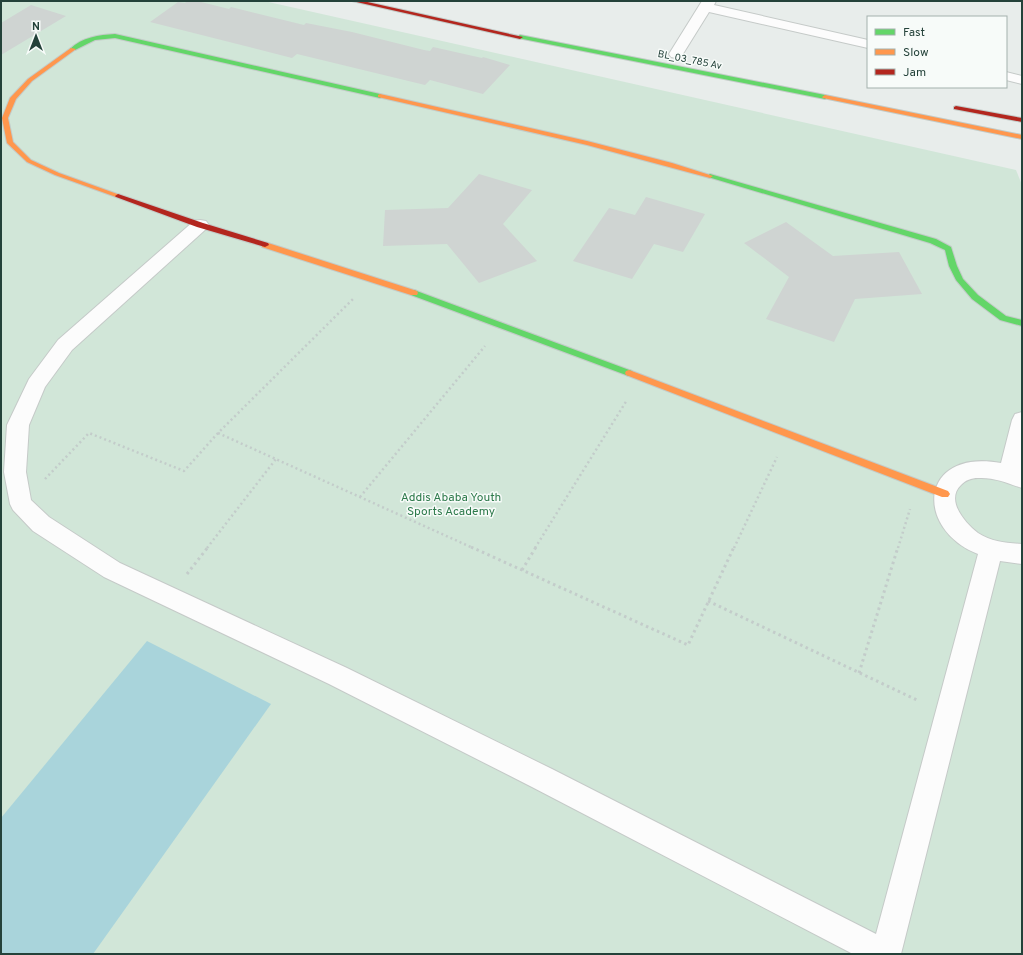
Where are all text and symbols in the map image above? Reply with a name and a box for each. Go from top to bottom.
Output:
north arrow [16,16,56,56]
legend [867,16,1007,88]
text: N [32,20,40,34]
text: Fast [903,25,925,41]
text: Slow [903,45,929,61]
street label: BL_03_785 Av [657,48,723,73]
text: Jam [903,65,926,81]
park label: Addis Ababa Youth Sports Academy [401,490,501,520]

